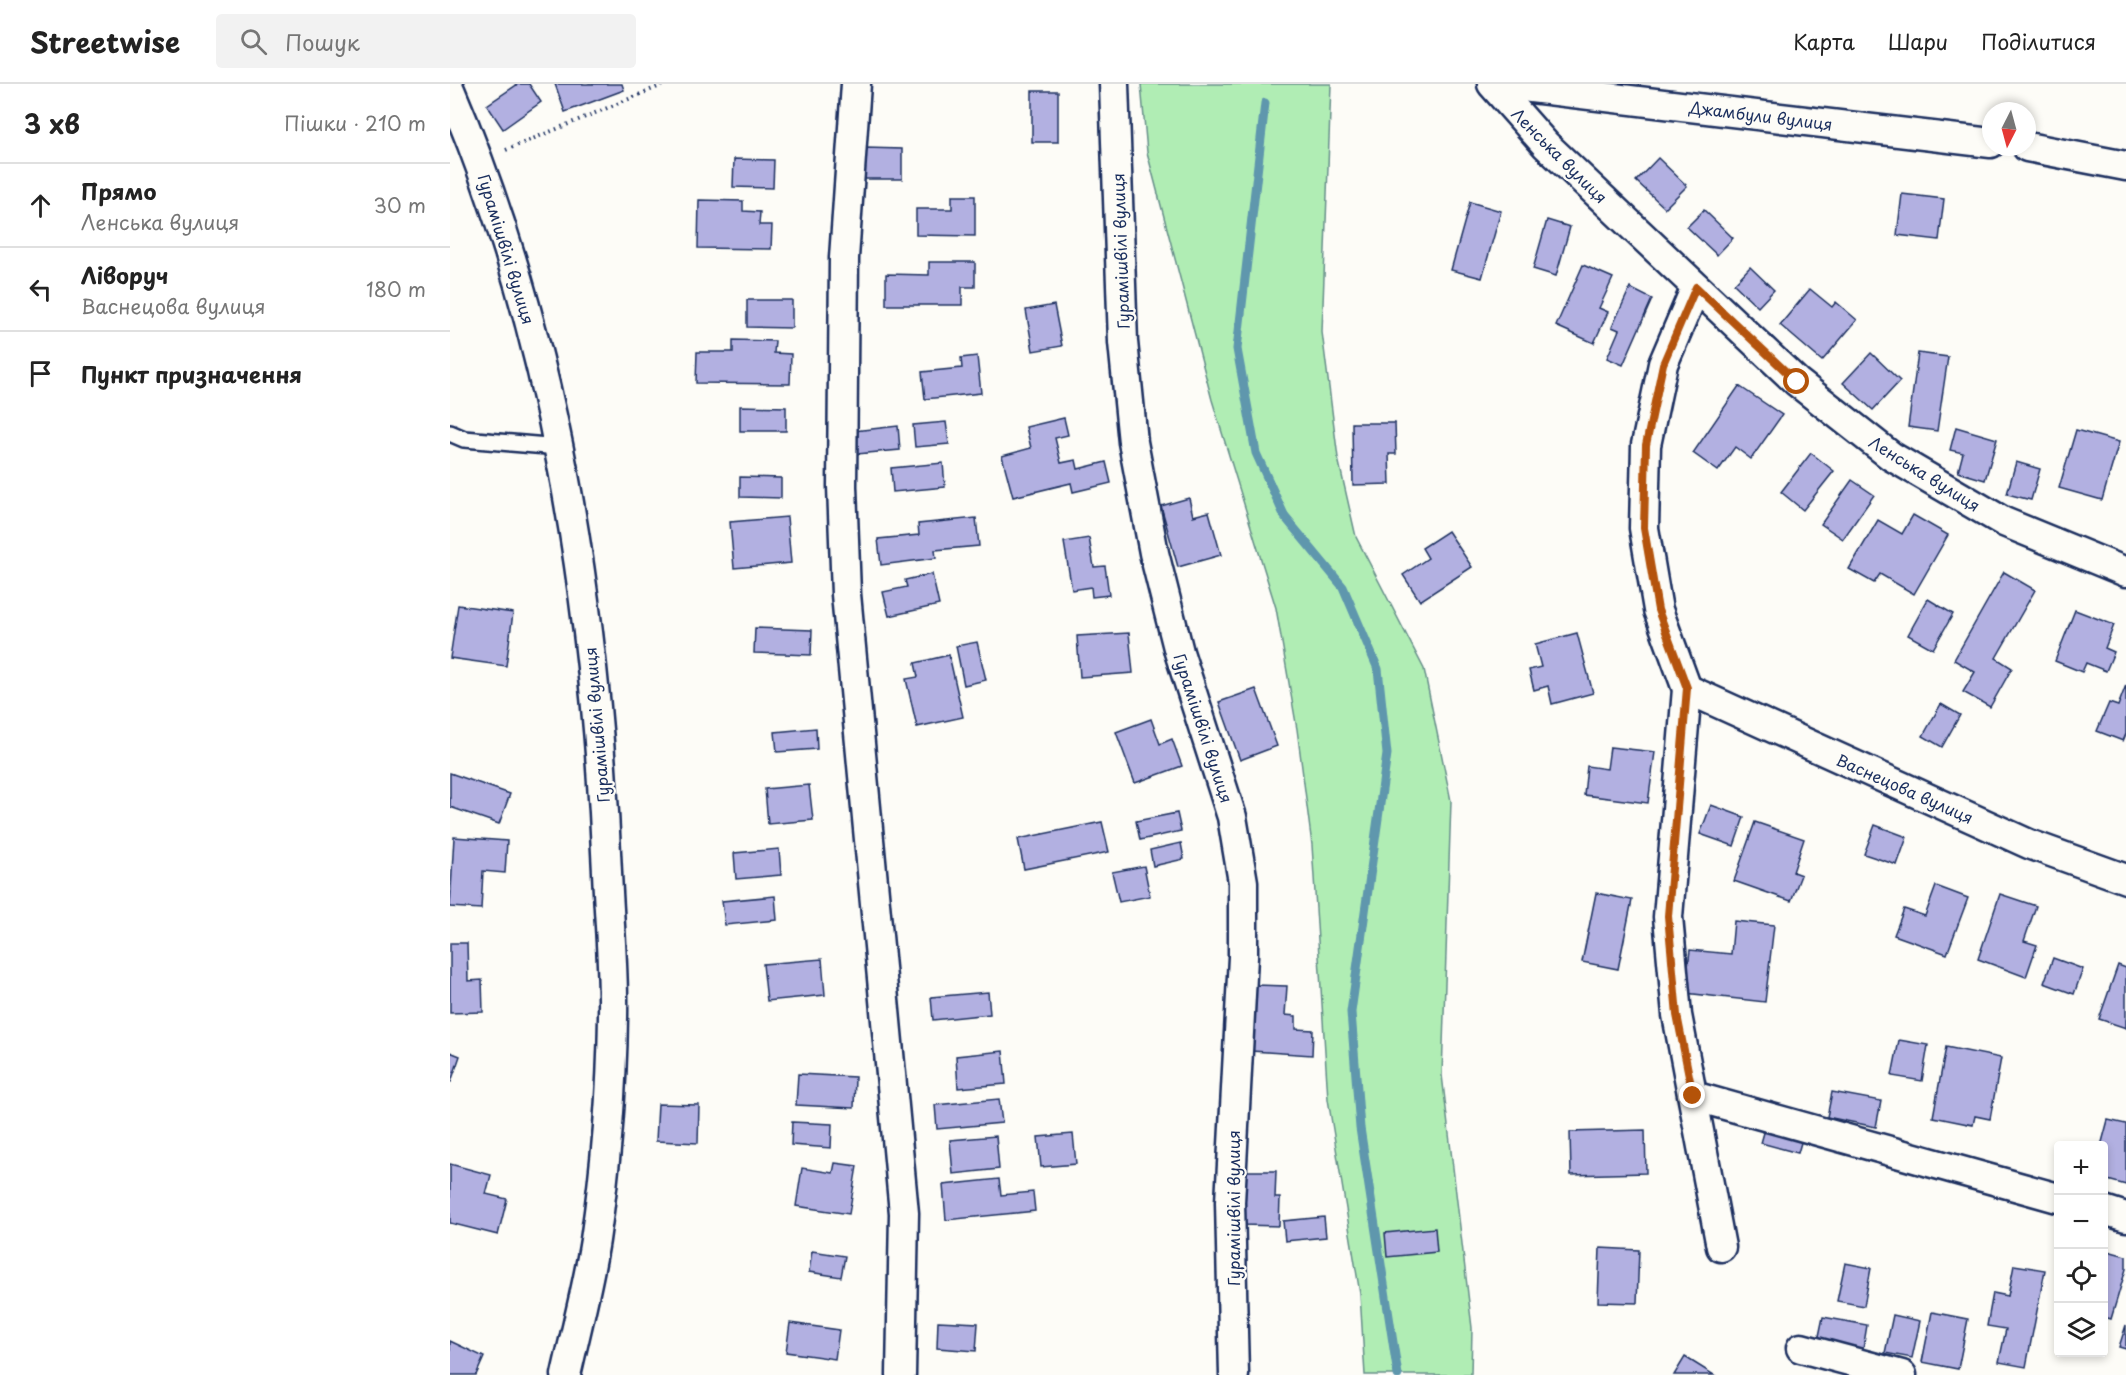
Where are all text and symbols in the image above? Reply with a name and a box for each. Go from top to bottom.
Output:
search box [216,14,636,68]
text: Streetwise [30,20,180,63]
icon: search [237,25,270,58]
text: Пошук [285,25,360,58]
text: Карта [1793,25,1855,57]
text: Шари [1888,25,1948,57]
text: Поділитися [1981,25,2096,57]
street label: Джамбули вулиця [1687,94,1834,136]
street label: Ленська вулиця [1507,102,1613,208]
north arrow [1982,102,2036,156]
text: 3 хв [24,104,80,143]
text: Пішки · 210 m [284,108,426,138]
street label: Гурамішвілі вулиця [473,171,541,327]
street label: Гурамішвілі вулиця [1105,173,1135,329]
text: Прямо [81,174,156,207]
icon: ahead [24,189,57,222]
text: 30 m [373,190,426,220]
text: Ленська вулиця [81,207,239,237]
text: Ліворуч [81,258,168,291]
icon: left [24,273,57,306]
text: 180 m [366,274,426,304]
text: Васнецова вулиця [81,291,265,321]
icon: arrive [24,357,57,390]
text: Пункт призначення [81,357,302,390]
route start [1783,368,1809,394]
street label: Ленська вулиця [1865,429,1985,517]
street label: Гурамішвілі вулиця [577,646,615,804]
street label: Гурамішвілі вулиця [1168,650,1240,806]
street label: Васнецова вулиця [1833,747,1977,829]
route end [1679,1082,1705,1108]
street label: Гурамішвілі вулиця [1221,1130,1245,1286]
map controls [2054,1141,2108,1357]
button: + [2054,1141,2108,1195]
button: − [2054,1195,2108,1249]
button: locate [2054,1249,2108,1303]
button: layers [2054,1303,2108,1357]

